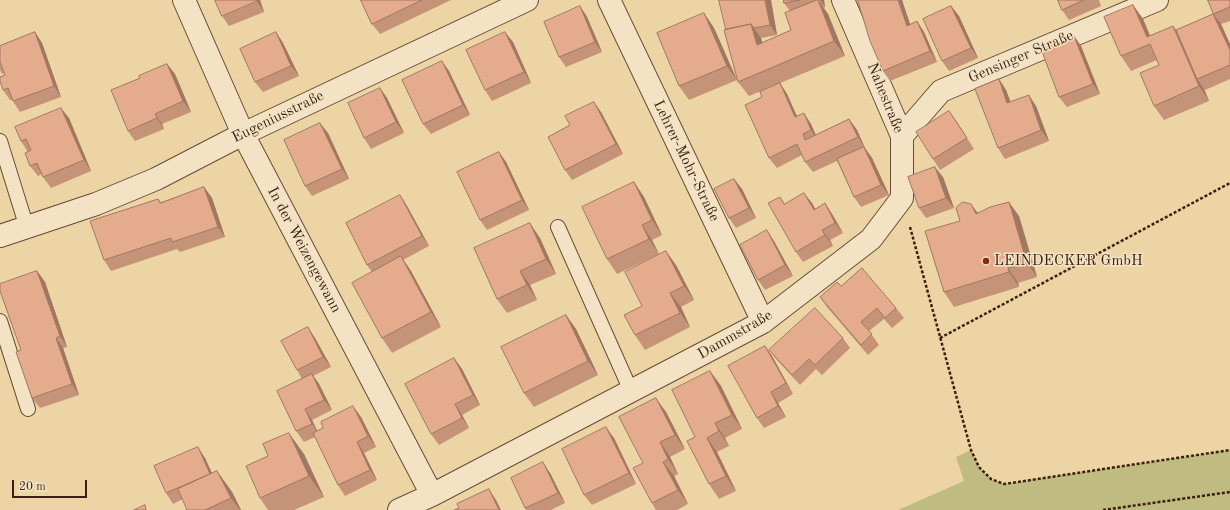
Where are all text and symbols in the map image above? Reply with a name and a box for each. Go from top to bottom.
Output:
street label: Gensinger Straße [966,27,1076,87]
street label: Nahestraße [863,60,907,136]
street label: Eugeniusstraße [229,87,327,147]
street label: Lehrer-Mohr-Straße [649,97,723,225]
street label: In der Weizengewann [263,184,345,316]
place label: LEINDECKER GmbH [994,252,1143,270]
marker: LEINDECKER GmbH [981,256,991,266]
street label: Dammstraße [695,306,775,364]
scale bar [14,472,89,498]
text: 20 m [19,481,46,493]

